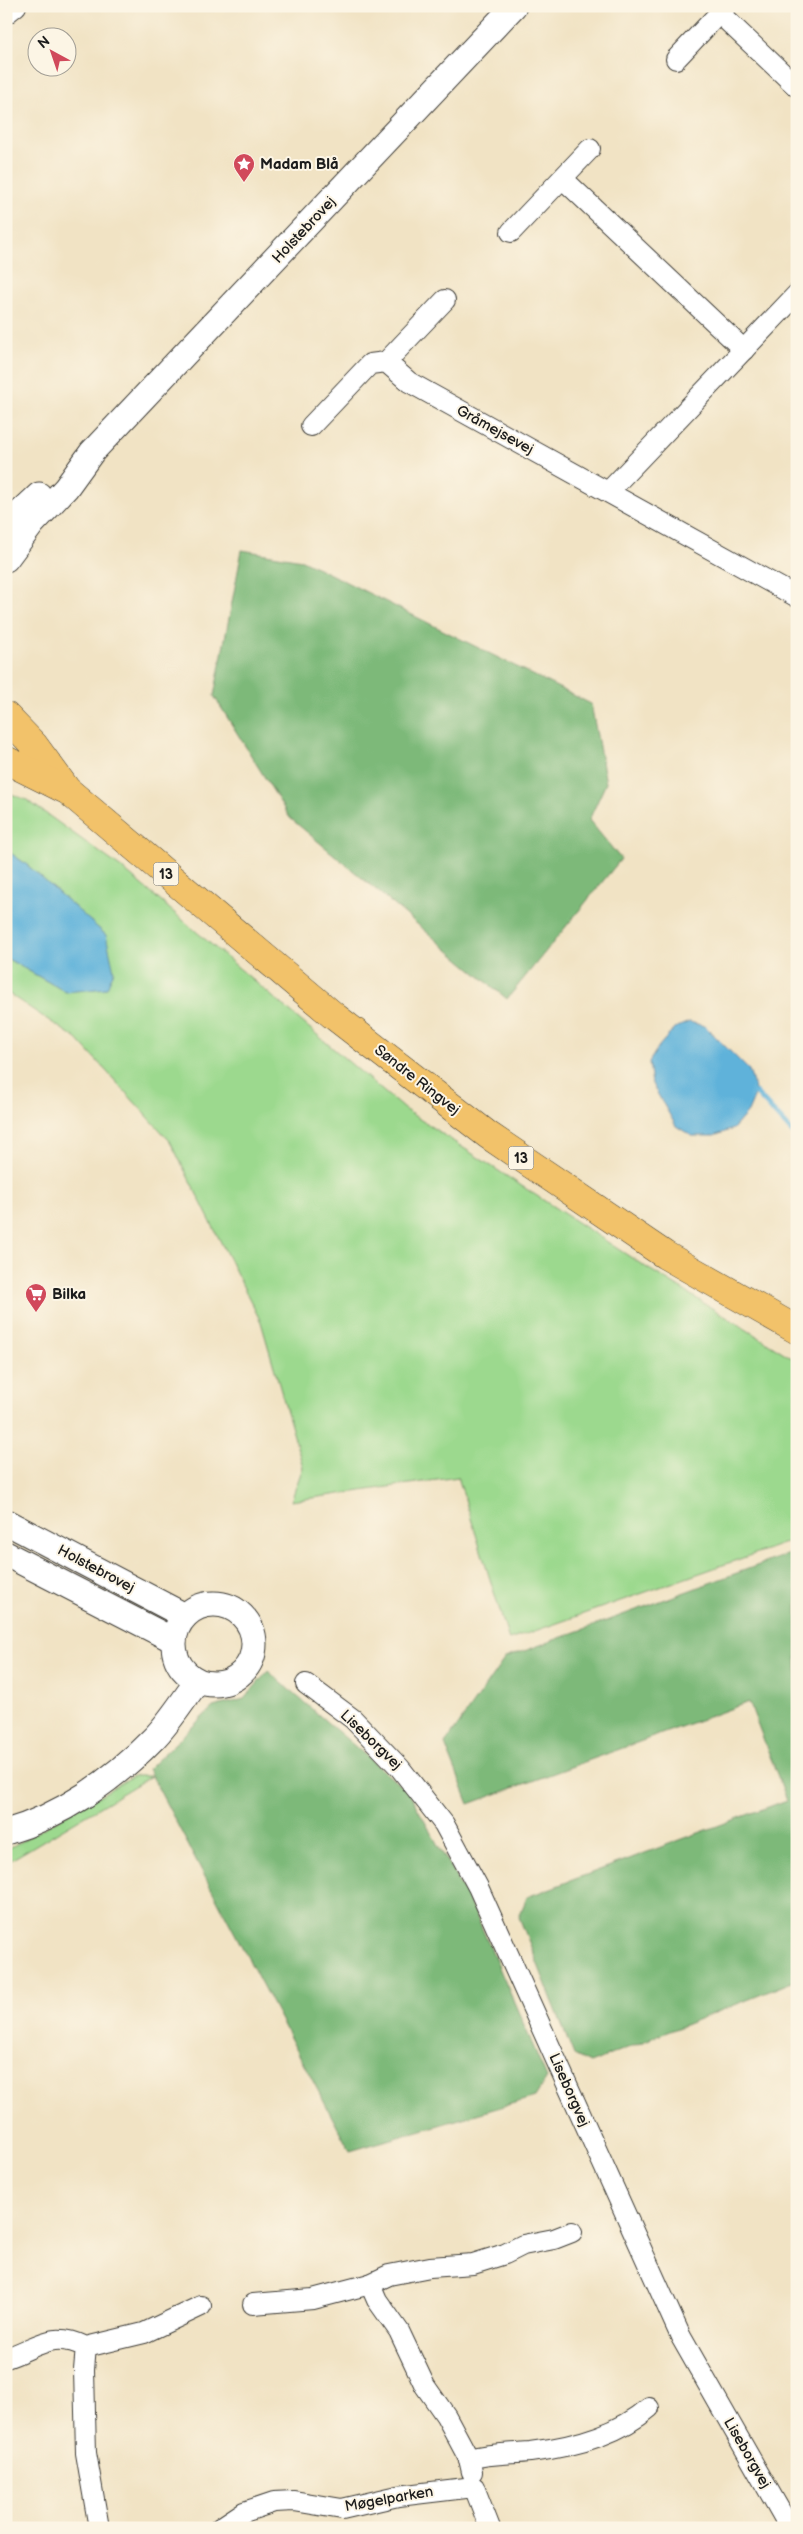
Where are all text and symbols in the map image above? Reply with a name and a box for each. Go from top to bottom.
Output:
north arrow [28,28,78,78]
text: N [34,33,53,52]
place icon: Madam Blå [232,152,256,183]
place label: Madam Blå [260,155,339,174]
street label: Holstebrovej [268,193,340,267]
street label: Gråmejsevej [453,401,537,459]
road number: 13 [154,862,178,886]
street label: Søndre Ringvej [370,1041,464,1119]
road number: 13 [508,1146,534,1170]
supermarket icon: Bilka [24,1282,48,1313]
place label: Bilka [52,1285,86,1304]
street label: Holstebrovej [54,1541,138,1597]
street label: Liseborgvej [336,1706,406,1774]
street label: Liseborgvej [544,2050,594,2130]
street label: Liseborgvej [719,2414,775,2492]
street label: Møgelparken [343,2482,435,2516]

